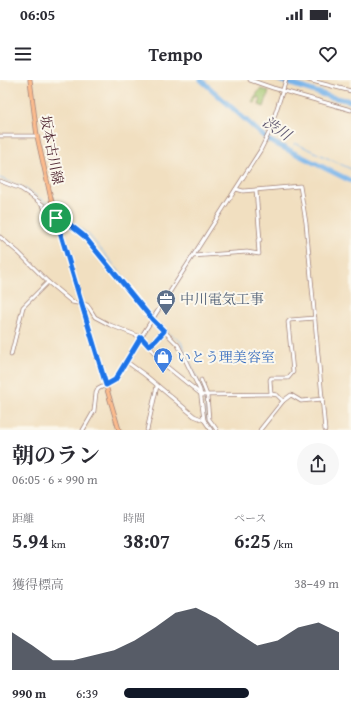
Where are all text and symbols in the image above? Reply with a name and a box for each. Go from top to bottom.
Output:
text: 06:05 [20,4,55,25]
text: Tempo [149,41,203,68]
icon: menu [12,43,34,65]
icon: heart [317,43,339,65]
water label: 渋川 [259,111,297,146]
street label: 坂本古川線 [36,114,68,186]
pin [39,201,73,235]
icon: arrive [45,207,67,229]
office icon: 中川電気工事 [155,288,177,316]
place label: 中川電気工事 [180,289,264,309]
shop icon: いとう理美容室 [152,346,174,374]
place label: いとう理美容室 [177,347,275,367]
text: 朝のラン [12,439,100,471]
button: share [297,443,339,485]
text: 06:05 · 6 × 990 m [12,470,98,489]
text: 距離 [12,510,34,526]
text: 時間 [123,510,145,526]
text: ペース [234,510,266,526]
text: 5.94 [12,526,49,555]
text: 38:07 [123,526,170,555]
text: 6:25 [234,526,271,555]
text: km [49,536,66,552]
text: /km [271,536,293,552]
text: 38–49 m [294,574,339,593]
text: 獲得標高 [12,575,64,594]
text: 990 m [12,684,46,703]
text: 6:39 [76,684,98,703]

